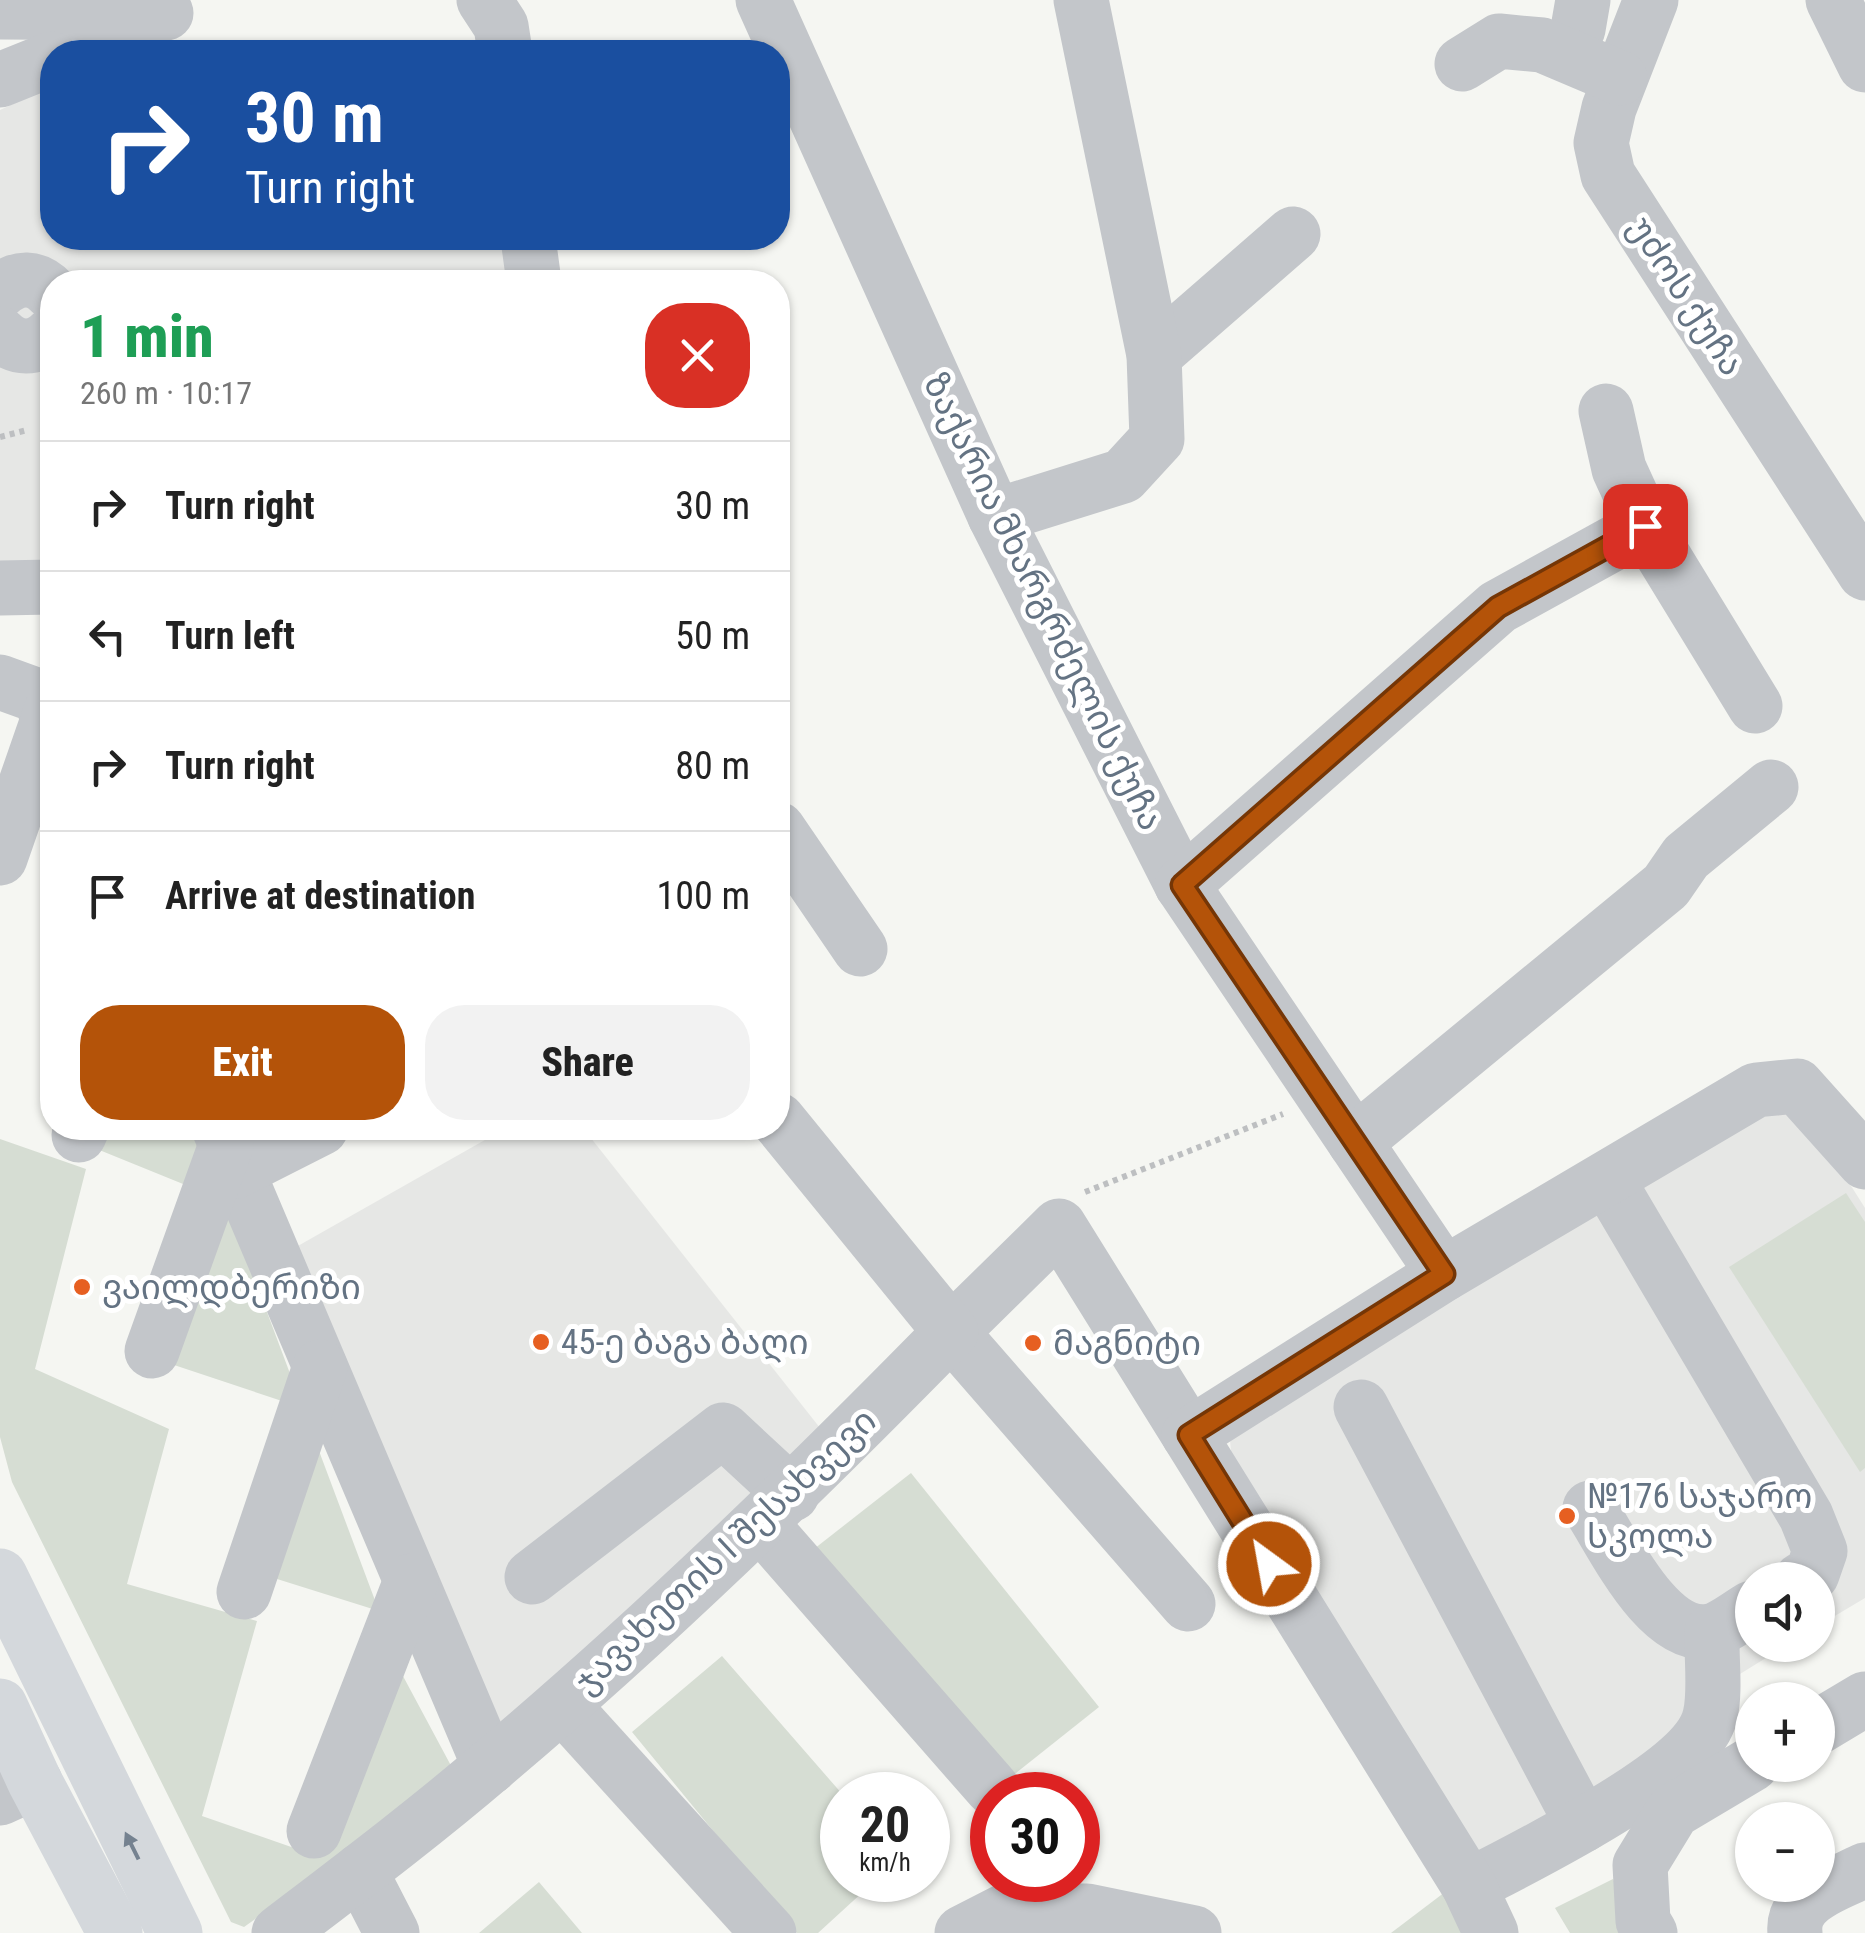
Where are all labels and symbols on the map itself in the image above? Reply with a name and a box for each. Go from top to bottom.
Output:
street label: უძოს ქუჩა [1619,209,1753,383]
street label: ზაქარია მხარგრძელის ქუჩა [914,367,1172,837]
pin [1603,484,1688,569]
place label: ვაილდბერიზი [102,1267,361,1308]
marker: ვაილდბერიზი [71,1276,93,1298]
place label: 45-ე ბაგა ბაღი [561,1322,809,1363]
place label: მაგნიტი [1053,1323,1201,1364]
marker: 45-ე ბაგა ბაღი [530,1331,552,1353]
marker: მაგნიტი [1022,1332,1044,1354]
street label: ჯავახეთის I შესახვევი [565,1400,885,1702]
place label: №176 საჯარო სკოლა [1587,1476,1813,1557]
marker: №176 საჯარო სკოლა [1556,1505,1578,1527]
position arrow [1217,1512,1321,1616]
speed limit sign: 30 [970,1772,1100,1902]
one-way arrow [123,1831,140,1860]

